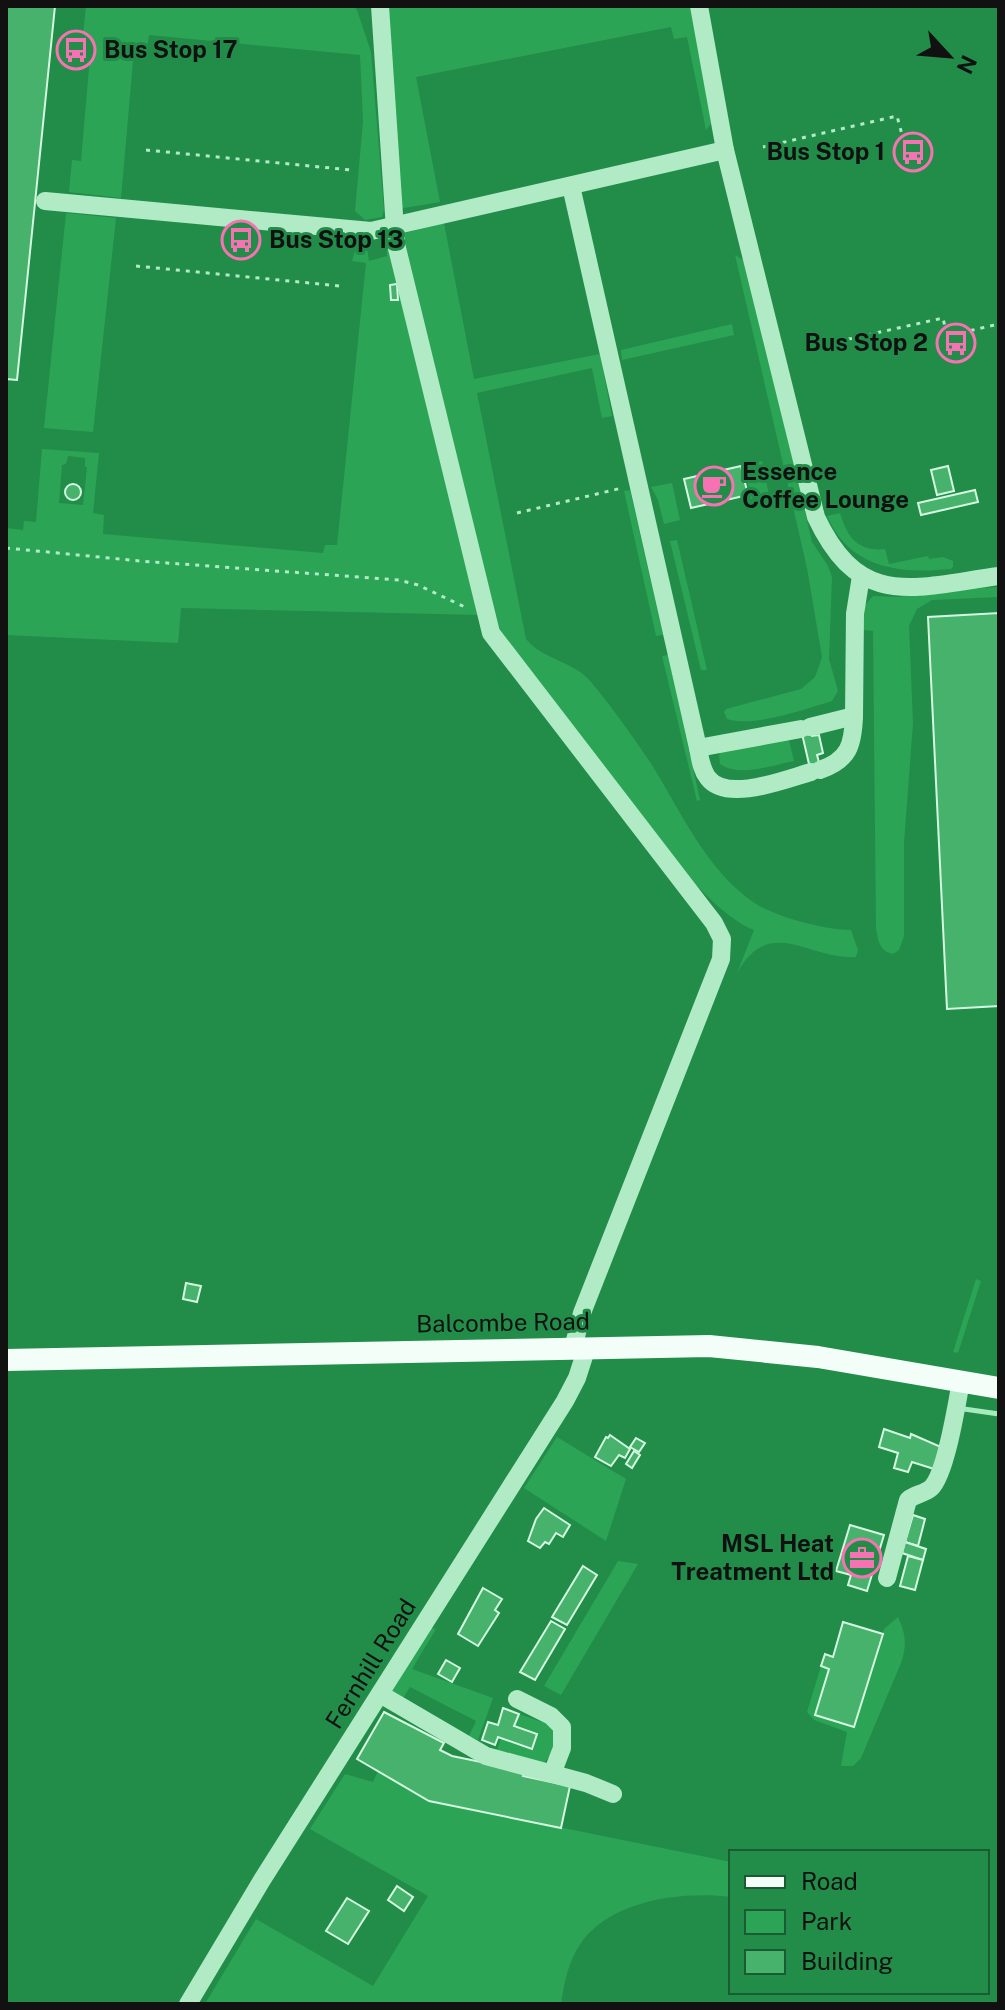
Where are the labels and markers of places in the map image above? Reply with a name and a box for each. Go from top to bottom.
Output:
bus stop icon: Bus Stop 17 [55,29,97,71]
place label: Bus Stop 17 [104,35,237,63]
bus stop icon: Bus Stop 1 [892,131,934,173]
place label: Bus Stop 1 [767,137,885,165]
bus stop icon: Bus Stop 13 [220,219,262,261]
place label: Bus Stop 13 [269,225,403,253]
bus stop icon: Bus Stop 2 [935,322,977,364]
place label: Bus Stop 2 [805,328,928,356]
place label: Essence Coffee Lounge [742,457,909,513]
cafe icon: Essence Coffee Lounge [693,465,735,507]
place label: MSL Heat Treatment Ltd [671,1529,834,1585]
office icon: MSL Heat Treatment Ltd [841,1537,883,1579]

